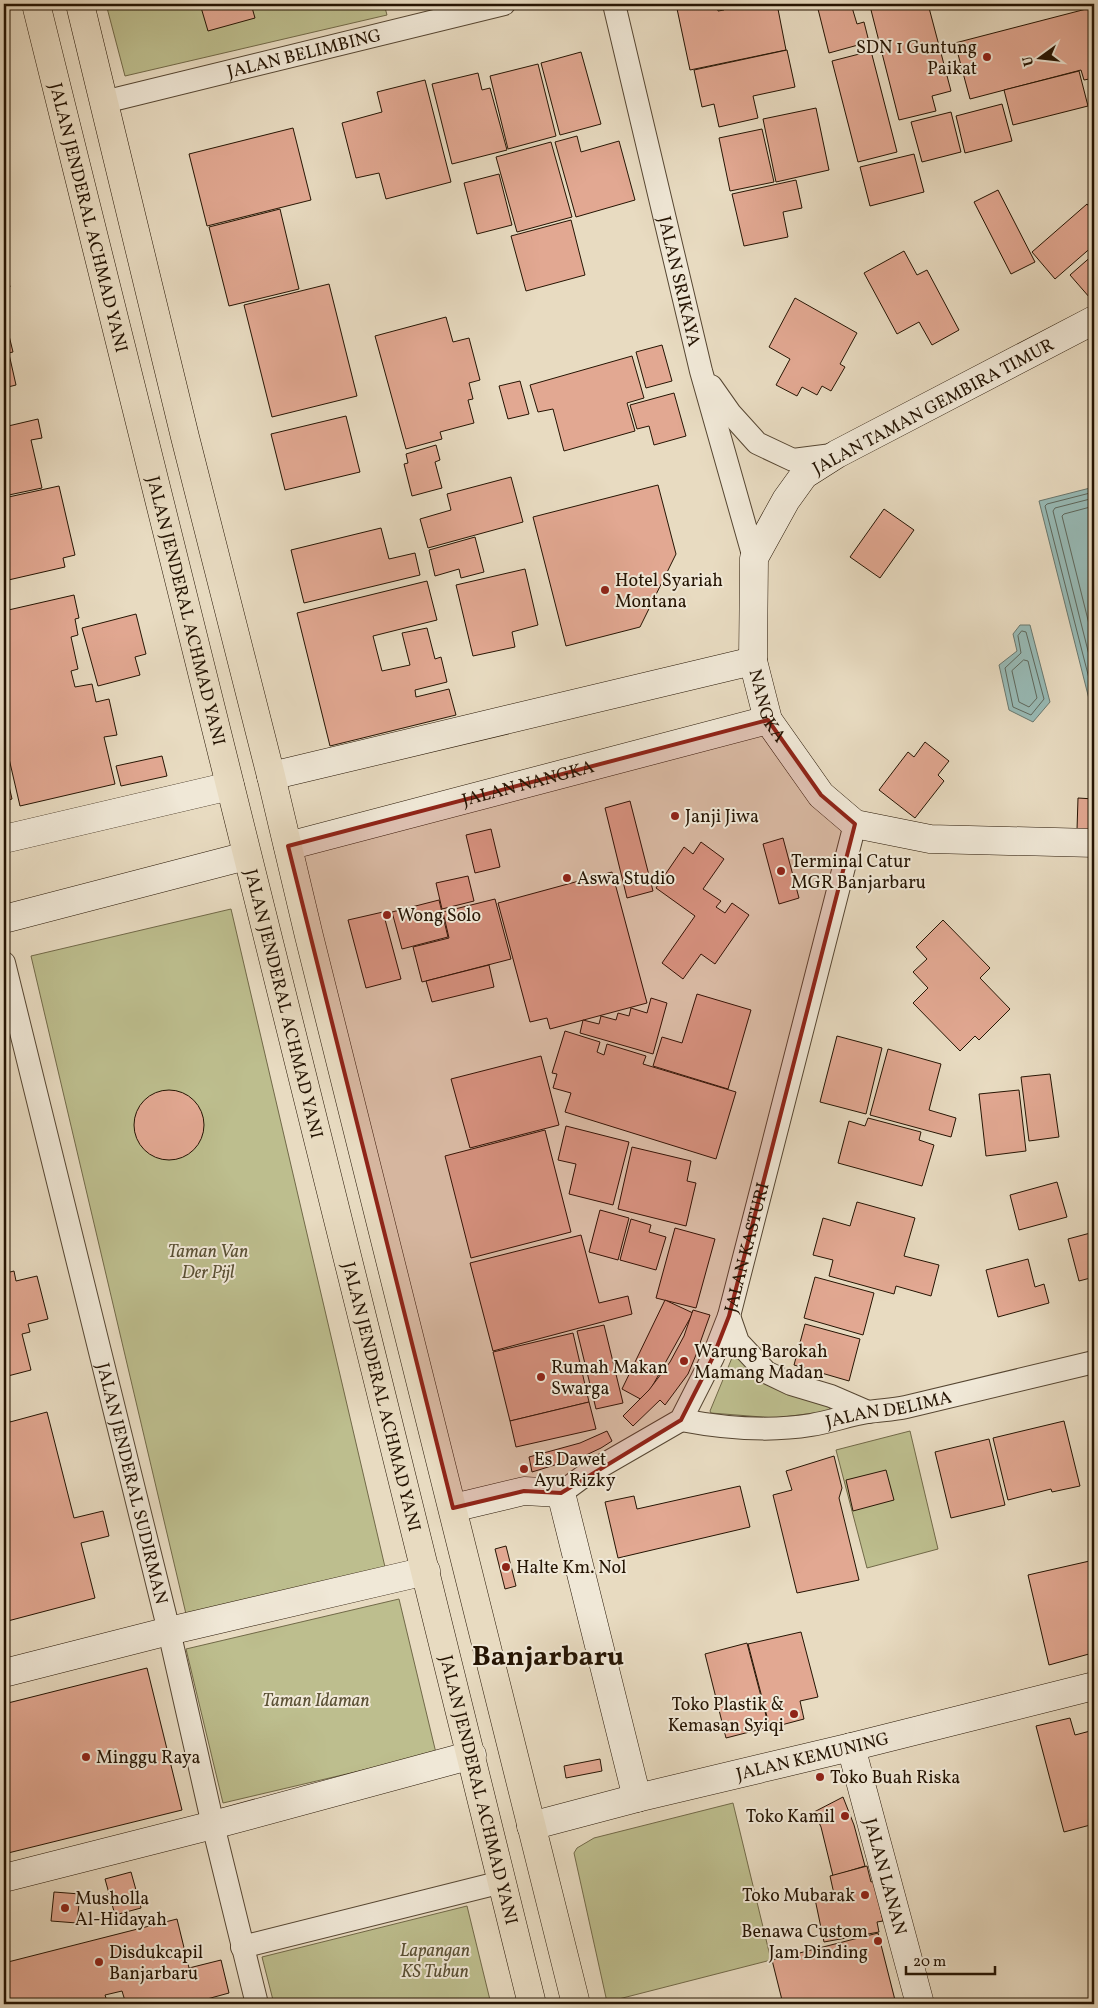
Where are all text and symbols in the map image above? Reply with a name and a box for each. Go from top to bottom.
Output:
street label: JALAN BELIMBING [225,24,384,85]
north arrow [1016,32,1066,82]
place label: SDN 1 Guntung Paikat [856,36,977,82]
marker: SDN 1 Guntung Paikat [981,51,993,63]
text: U [1018,53,1039,68]
street label: JALAN JENDERAL ACHMAD YANI [42,80,133,355]
street label: JALAN SRIKAYA [651,214,706,350]
street label: JALAN TAMAN GEMBIRA TIMUR [809,333,1059,482]
street label: JALAN JENDERAL ACHMAD YANI [140,474,231,748]
place label: Hotel Syariah Montana [615,569,723,615]
marker: Hotel Syariah Montana [599,584,611,596]
street label: NANGKA [742,666,791,748]
street label: JALAN NANGKA [460,755,597,814]
place label: Janji Jiwa [685,805,759,830]
marker: Janji Jiwa [669,810,681,822]
place label: Terminal Catur MGR Banjarbaru [791,850,926,896]
marker: Terminal Catur MGR Banjarbaru [775,865,787,877]
street label: JALAN JENDERAL ACHMAD YANI [237,867,328,1141]
place label: Aswa Studio [577,867,675,892]
marker: Aswa Studio [561,872,573,884]
place label: Wong Solo [397,904,481,929]
marker: Wong Solo [381,909,393,921]
street label: JALAN KASTURI [719,1180,777,1316]
park label: Taman Van Der Pijl [168,1240,248,1286]
street label: JALAN JENDERAL ACHMAD YANI [335,1260,426,1534]
place label: Warung Barokah Mamang Madan [694,1340,828,1386]
marker: Warung Barokah Mamang Madan [678,1355,690,1367]
place label: Rumah Makan Swarga [551,1356,668,1402]
street label: JALAN JENDERAL SUDIRMAN [89,1360,173,1607]
marker: Rumah Makan Swarga [535,1371,547,1383]
street label: JALAN DELIMA [823,1385,955,1436]
place label: Es Dawet Ayu Rizky [534,1448,616,1494]
marker: Es Dawet Ayu Rizky [518,1463,530,1475]
place label: Halte Km. Nol [516,1556,626,1581]
marker: Halte Km. Nol [500,1561,512,1573]
district label: Banjarbaru [472,1638,624,1677]
street label: JALAN JENDERAL ACHMAD YANI [432,1653,523,1928]
park label: Taman Idaman [262,1689,370,1714]
place label: Toko Plastik & Kemasan Syiqi [668,1693,784,1739]
marker: Toko Plastik & Kemasan Syiqi [788,1708,800,1720]
street label: JALAN KEMUNING [734,1727,892,1788]
place label: Minggu Raya [96,1746,201,1771]
marker: Minggu Raya [80,1751,92,1763]
place label: Toko Buah Riska [830,1766,960,1791]
marker: Toko Buah Riska [814,1771,826,1783]
place label: Toko Kamil [746,1805,835,1830]
marker: Toko Kamil [839,1810,851,1822]
street label: JALAN LANAN [857,1816,912,1938]
place label: Toko Mubarak [742,1884,855,1909]
place label: Musholla Al-Hidayah [75,1887,167,1933]
marker: Toko Mubarak [859,1889,871,1901]
marker: Musholla Al-Hidayah [59,1902,71,1914]
place label: Benawa Custom Jam Dinding [741,1920,868,1966]
marker: Benawa Custom Jam Dinding [872,1935,884,1947]
park label: Lapangan KS Tubun [400,1939,470,1985]
place label: Disdukcapil Banjarbaru [109,1941,203,1987]
scale bar [906,1943,994,1975]
text: 20 m [913,1952,946,1973]
marker: Disdukcapil Banjarbaru [93,1956,105,1968]

